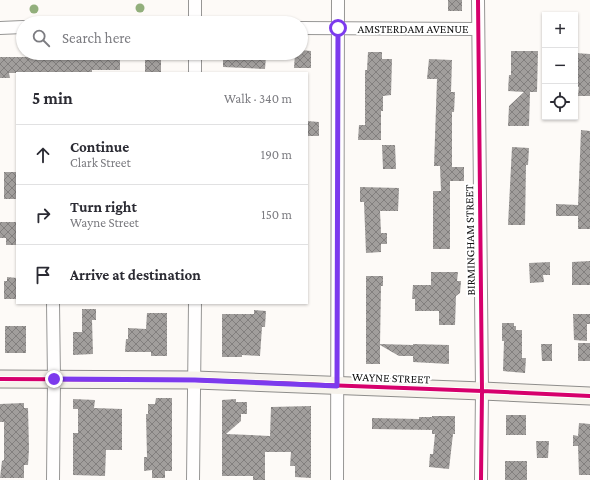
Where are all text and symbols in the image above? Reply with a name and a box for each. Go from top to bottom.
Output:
map controls [542,12,578,120]
button: + [542,12,578,48]
search box [16,16,308,60]
route start [329,19,347,37]
street label: AMSTERDAM AVENUE [357,22,469,36]
icon: search [30,27,52,49]
text: Search here [62,30,131,46]
button: − [542,48,578,84]
button: locate [542,84,578,120]
text: 5 min [32,89,73,108]
text: Walk · 340 m [224,91,292,106]
text: Continue [70,139,129,155]
icon: ahead [32,144,54,166]
text: 190 m [261,147,292,162]
text: Clark Street [70,155,131,170]
street label: BIRMINGHAM STREET [462,184,478,296]
text: Turn right [70,199,137,215]
icon: right [32,204,54,226]
text: 150 m [261,207,292,222]
text: Wayne Street [70,215,139,230]
icon: arrive [32,264,54,286]
text: Arrive at destination [70,267,201,283]
route end [45,370,63,388]
street label: WAYNE STREET [352,370,431,386]

